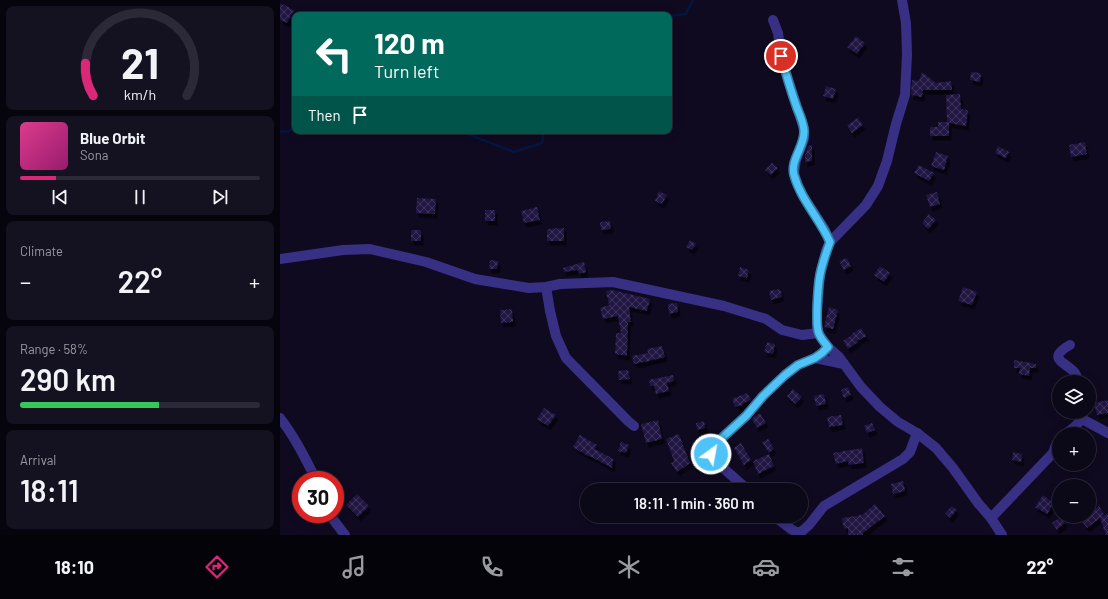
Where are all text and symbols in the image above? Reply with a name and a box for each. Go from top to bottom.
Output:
text: 120 m [374,26,445,60]
icon: left [308,28,360,80]
text: 21 [121,37,159,87]
pin [764,39,798,73]
icon: arrive [770,45,792,67]
text: Turn left [374,60,440,82]
text: km/h [124,86,156,103]
icon: arrive [349,104,371,126]
text: Then [308,106,341,124]
text: Blue Orbit [80,129,145,147]
text: Sona [80,147,108,163]
icon: previous [49,186,71,208]
icon: pause [129,186,151,208]
icon: next [209,186,231,208]
text: Climate [20,243,63,259]
text: 22° [118,263,162,299]
text: − [20,268,31,294]
text: + [249,268,260,294]
text: Range · 58% [20,341,88,357]
text: 290 km [20,361,116,397]
map controls [1052,375,1096,523]
button: layers [1052,375,1096,419]
button: + [1052,427,1096,471]
position arrow [690,433,732,475]
text: Arrival [20,452,56,468]
speed limit sign: 30 [292,471,344,523]
text: 18:11 [20,472,79,508]
button: − [1052,479,1096,523]
text: 18:11 · 1 min · 360 m [634,494,754,512]
icon: directions [203,553,231,581]
icon: music [340,553,368,581]
icon: phone [478,553,506,581]
icon: climate [615,553,643,581]
icon: car [752,553,780,581]
icon: filters [889,553,917,581]
text: 18:10 [55,556,94,578]
text: 22° [1026,556,1053,578]

